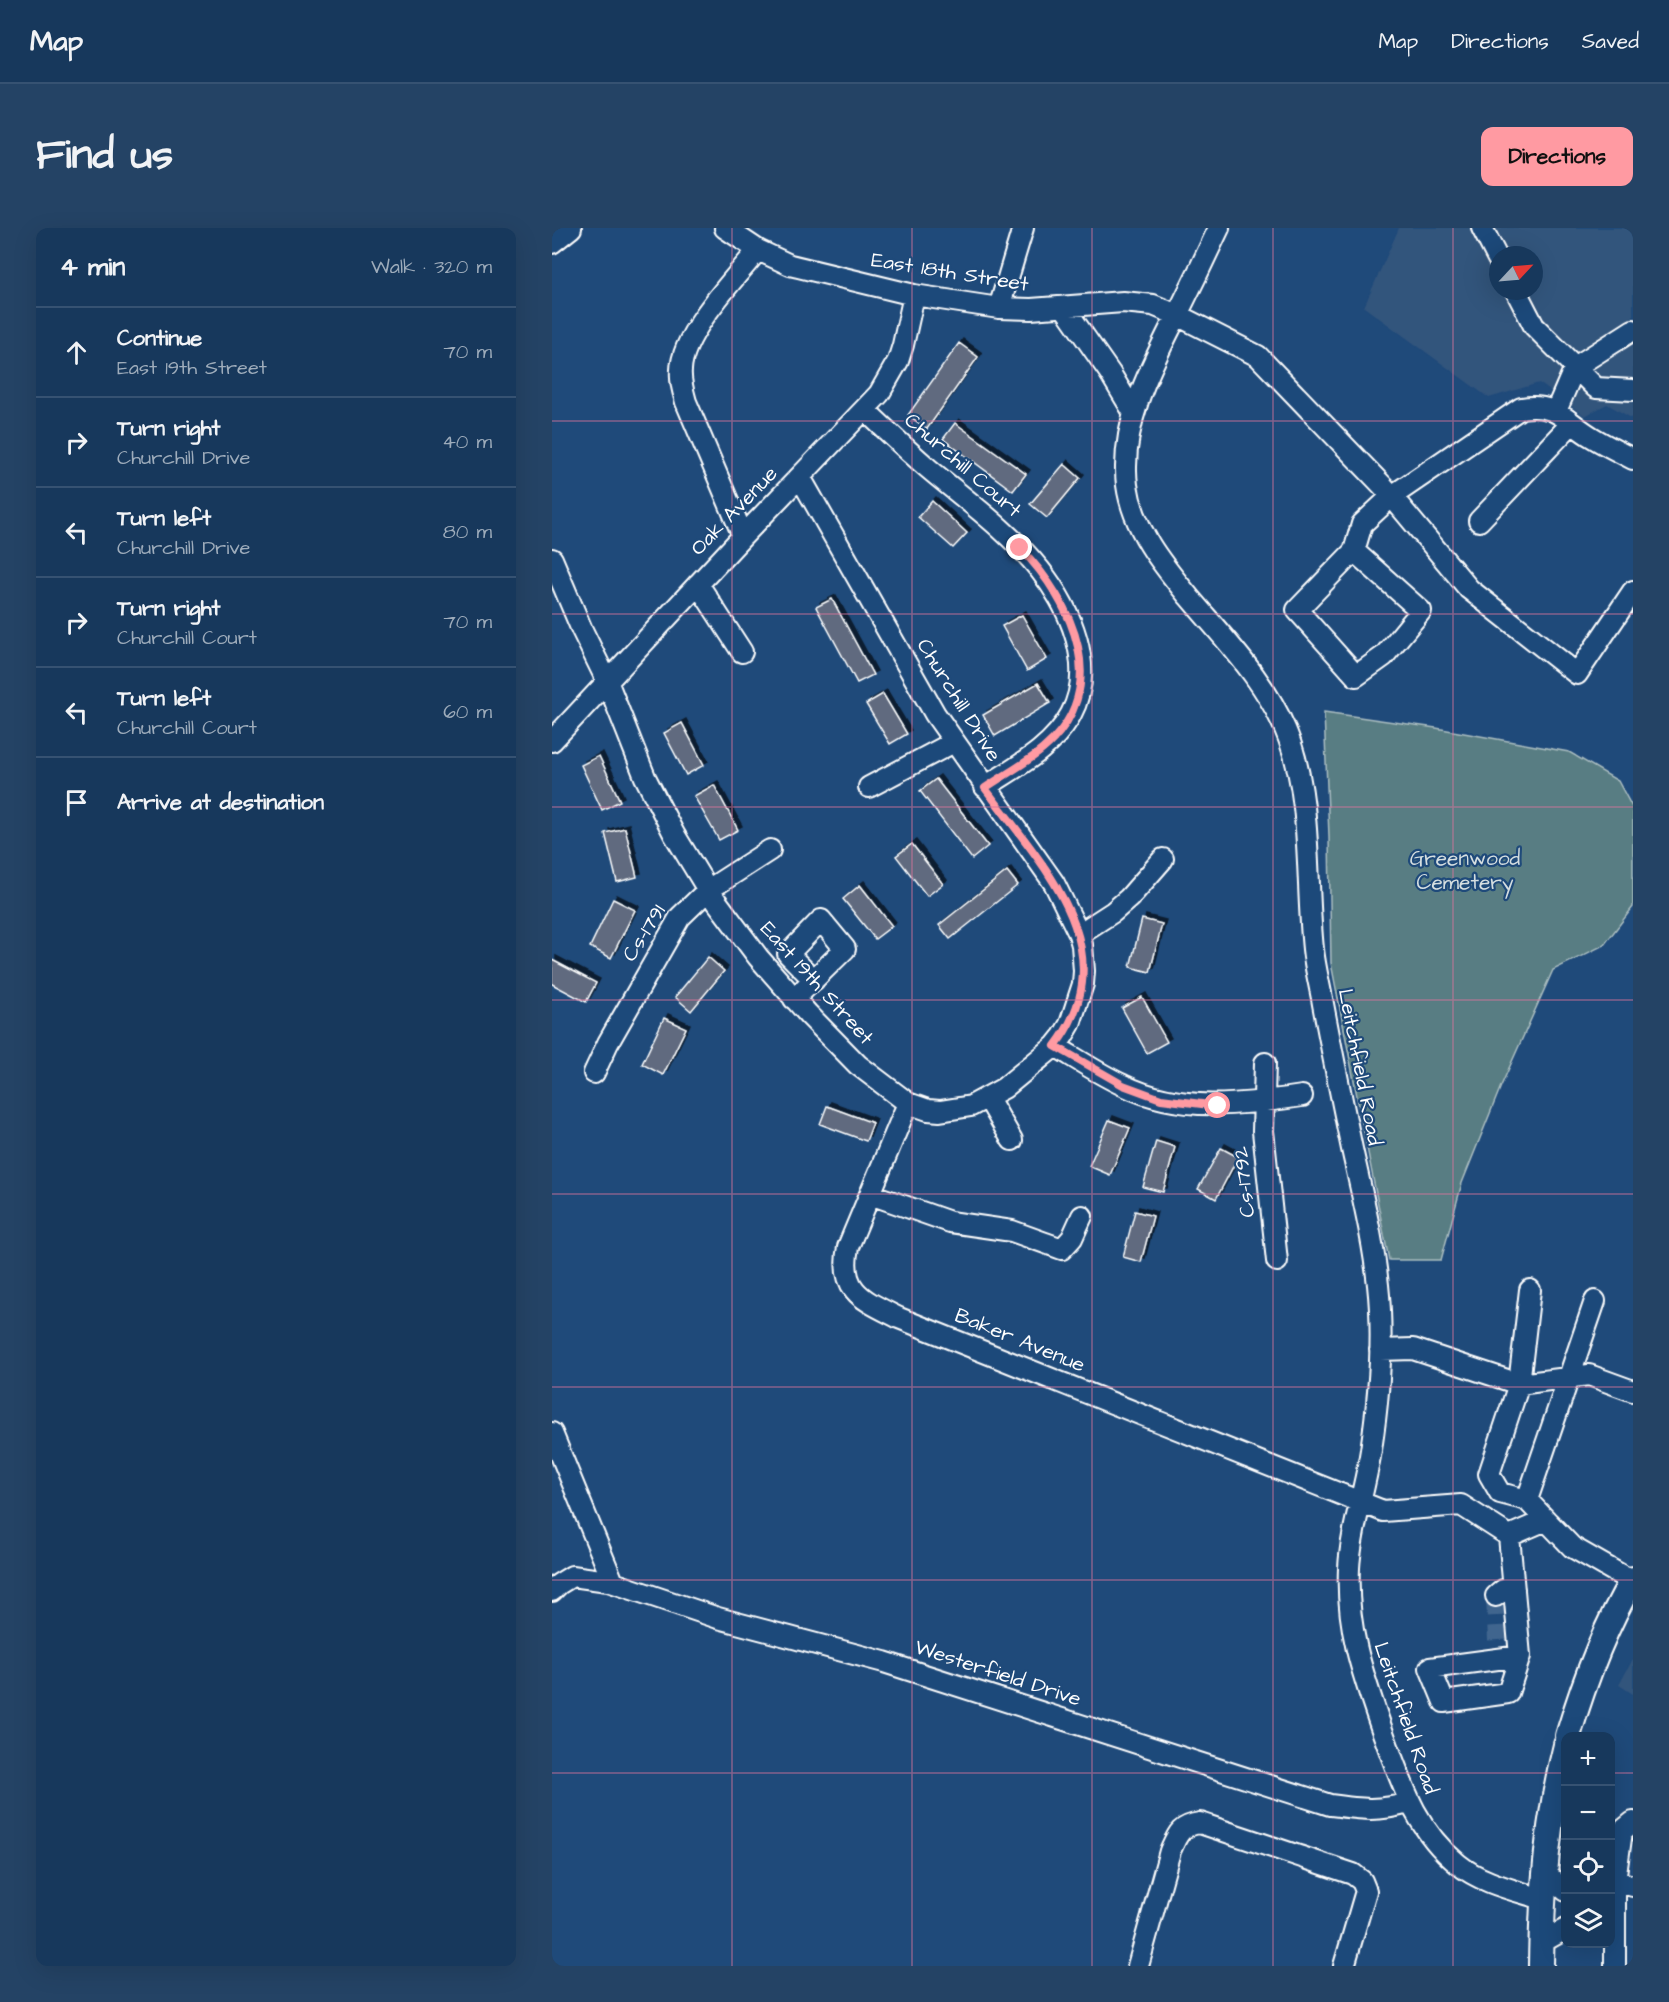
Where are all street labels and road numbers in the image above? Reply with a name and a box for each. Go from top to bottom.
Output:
street label: East 18th Street [869,245,1031,299]
street label: Churchill Court [898,406,1028,524]
street label: Oak Avenue [684,460,784,562]
street label: Churchill Drive [910,633,1008,767]
street label: Cs-1791 [615,899,673,967]
street label: East 19th Street [754,915,881,1052]
street label: Leitchfield Road [1331,986,1389,1148]
street label: Cs-1792 [1226,1145,1262,1219]
street label: Baker Avenue [951,1301,1089,1379]
street label: Westerfield Drive [911,1632,1085,1714]
street label: Leitchfield Road [1366,1638,1446,1798]

